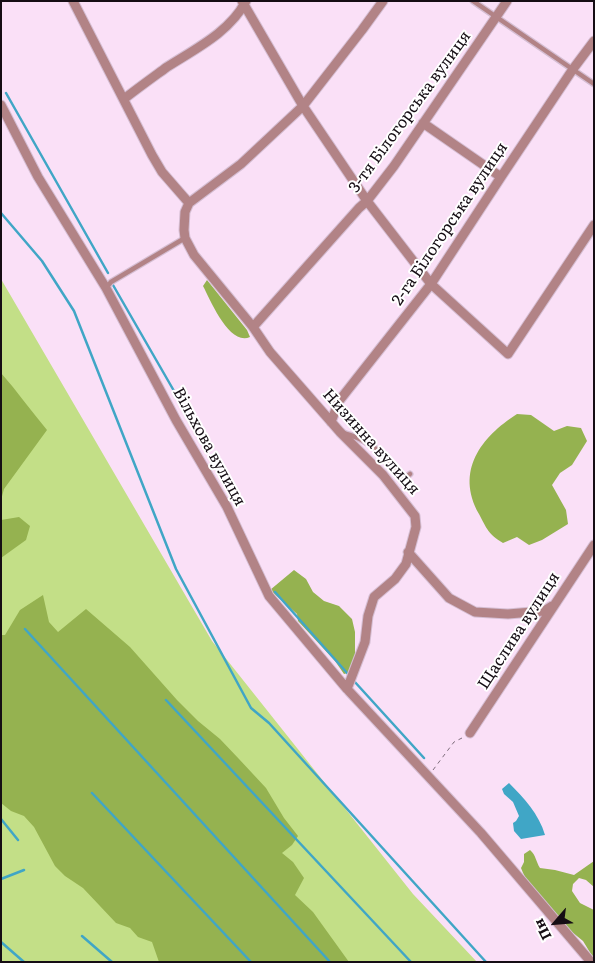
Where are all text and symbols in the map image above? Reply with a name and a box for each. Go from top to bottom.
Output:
street label: 3-тя Білогорська вулиця [345,27,475,197]
street label: 2-га Білогорська вулиця [388,139,512,309]
street label: Вільхова вулиця [168,384,250,510]
street label: Низинна вулиця [318,385,424,499]
street label: Щаслива вулиця [474,569,564,693]
north arrow [530,898,580,948]
text: Пн [528,916,555,944]

